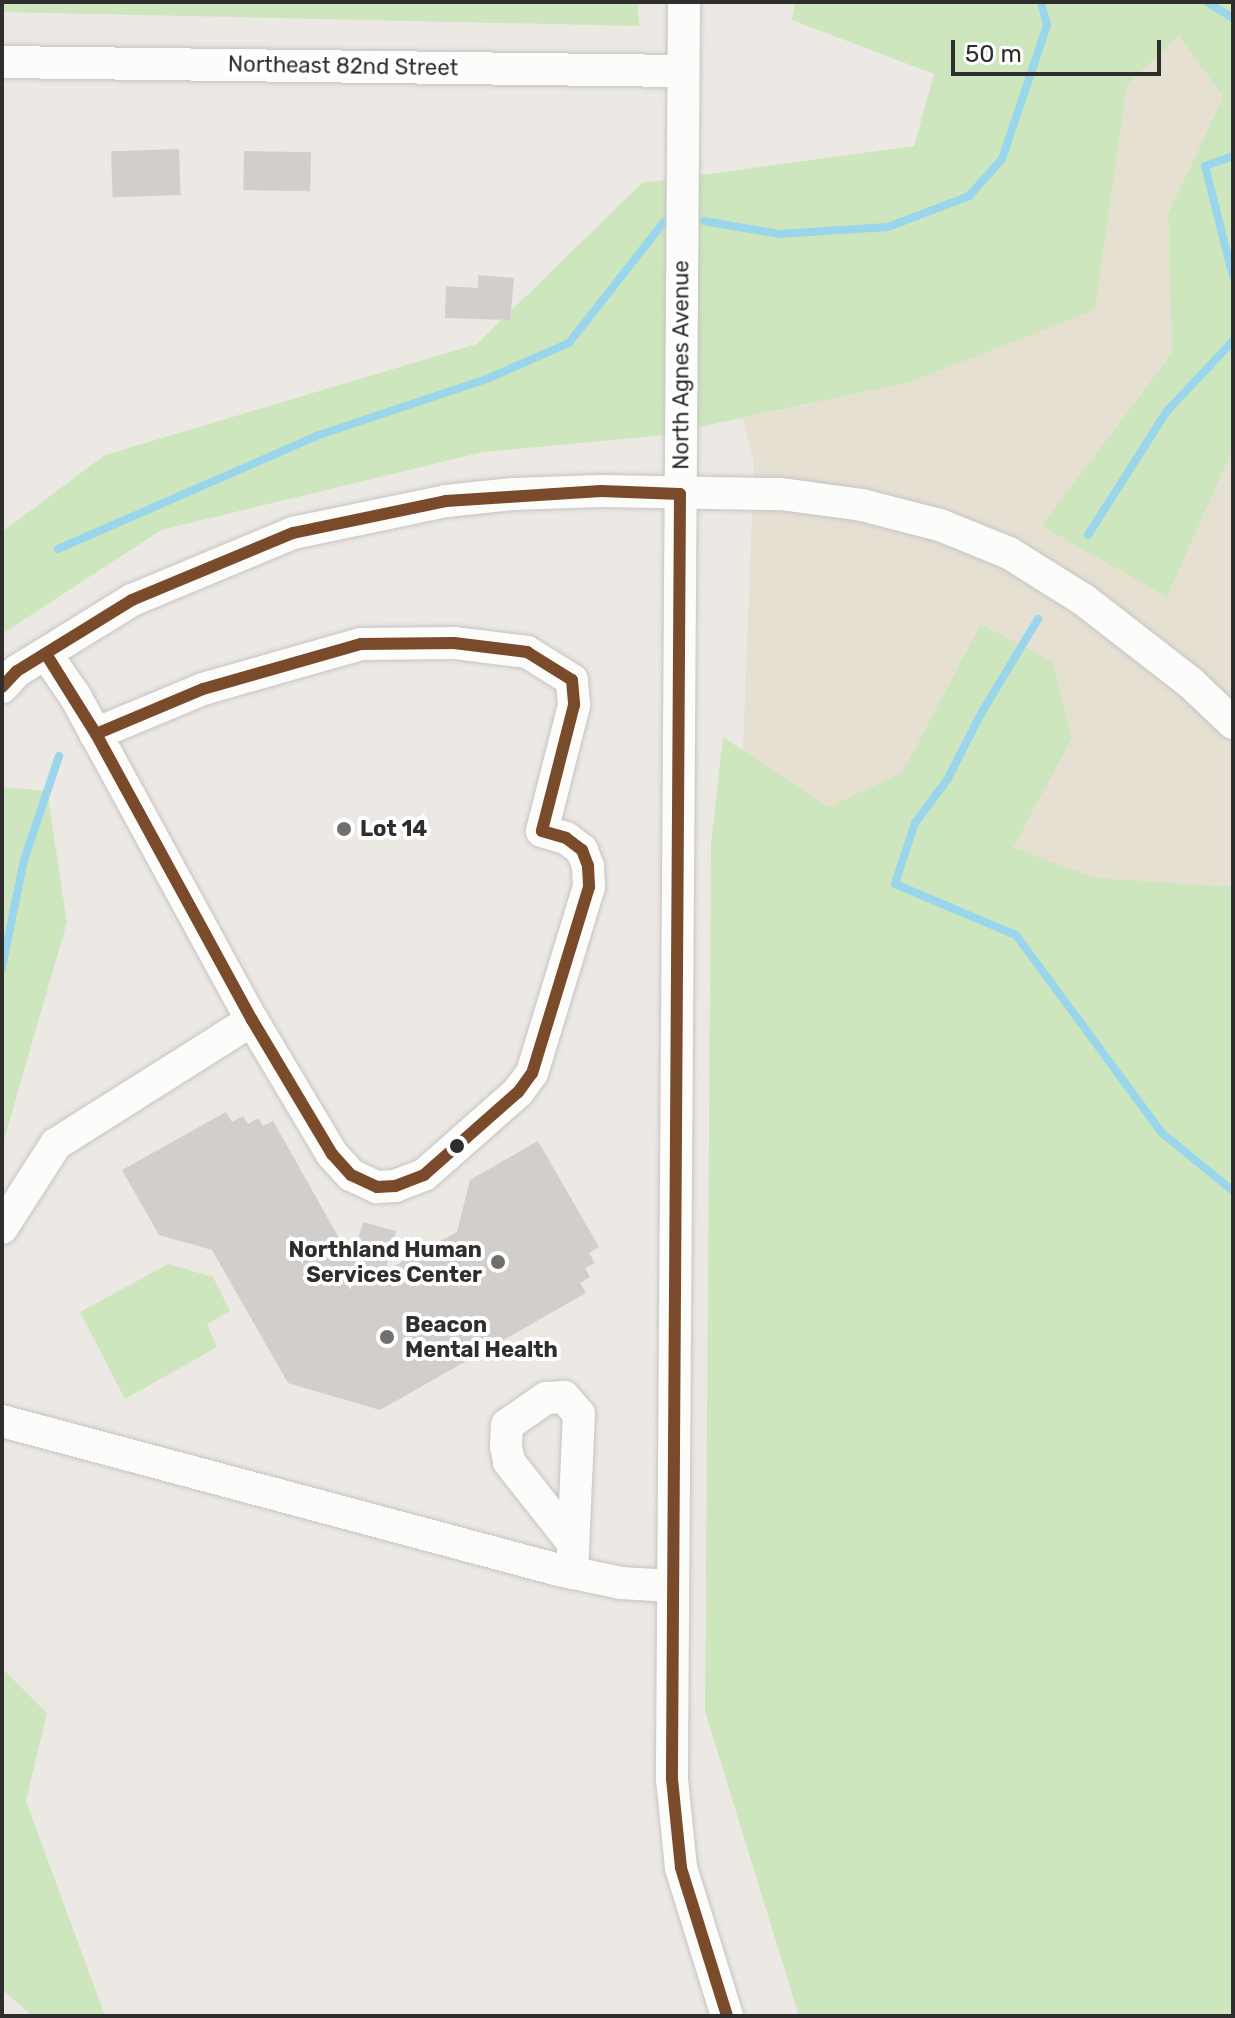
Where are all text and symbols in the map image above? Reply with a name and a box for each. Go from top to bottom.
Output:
scale bar [955,24,1165,74]
text: 50 m [965,40,1022,68]
street label: Northeast 82nd Street [228,51,458,81]
street label: North Agnes Avenue [668,260,694,470]
place label: Lot 14 [360,816,427,842]
marker: Lot 14 [335,820,353,838]
unlabelled marker [449,1138,465,1154]
place label: Northland Human Services Center [288,1236,482,1288]
marker: Northland Human Services Center [489,1253,507,1271]
place label: Beacon Mental Health [405,1311,558,1362]
marker: Beacon Mental Health [376,1326,398,1348]

